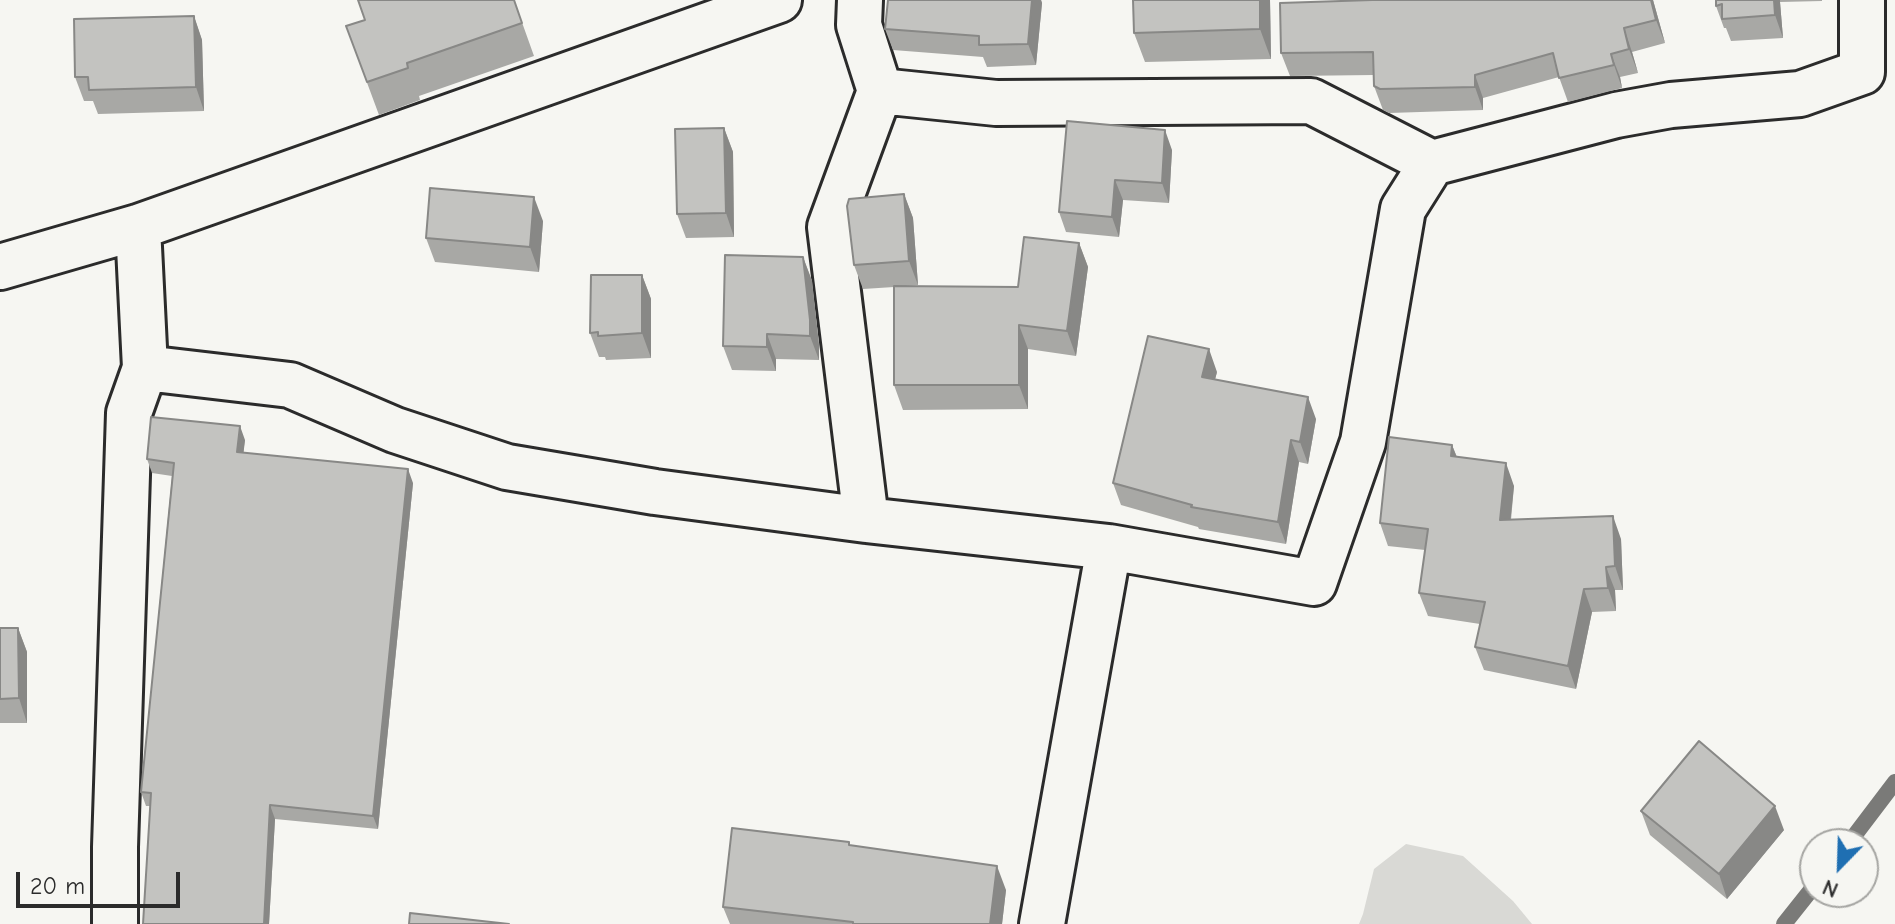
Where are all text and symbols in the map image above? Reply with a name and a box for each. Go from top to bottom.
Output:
north arrow [1799,828,1879,908]
scale bar [20,856,184,906]
text: 20 m [30,872,85,900]
text: N [1819,873,1842,903]

